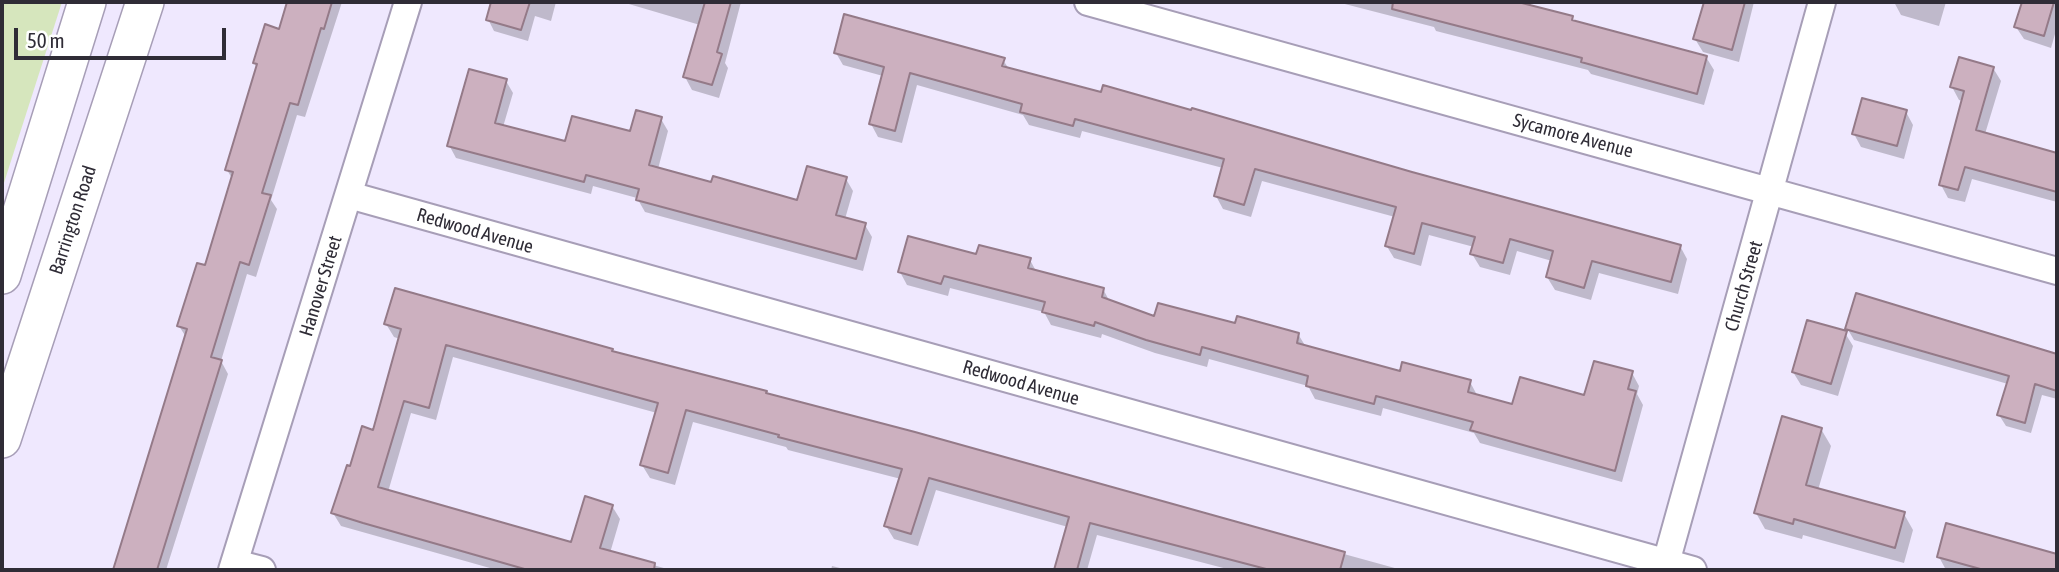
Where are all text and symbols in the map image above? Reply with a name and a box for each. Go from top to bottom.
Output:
scale bar [18,14,229,58]
text: 50 m [27,28,65,52]
street label: Sycamore Avenue [1510,109,1636,163]
street label: Barrington Road [45,163,101,277]
street label: Redwood Avenue [414,203,536,259]
street label: Hanover Street [295,233,347,339]
street label: Church Street [1720,238,1768,334]
street label: Redwood Avenue [960,355,1082,411]

